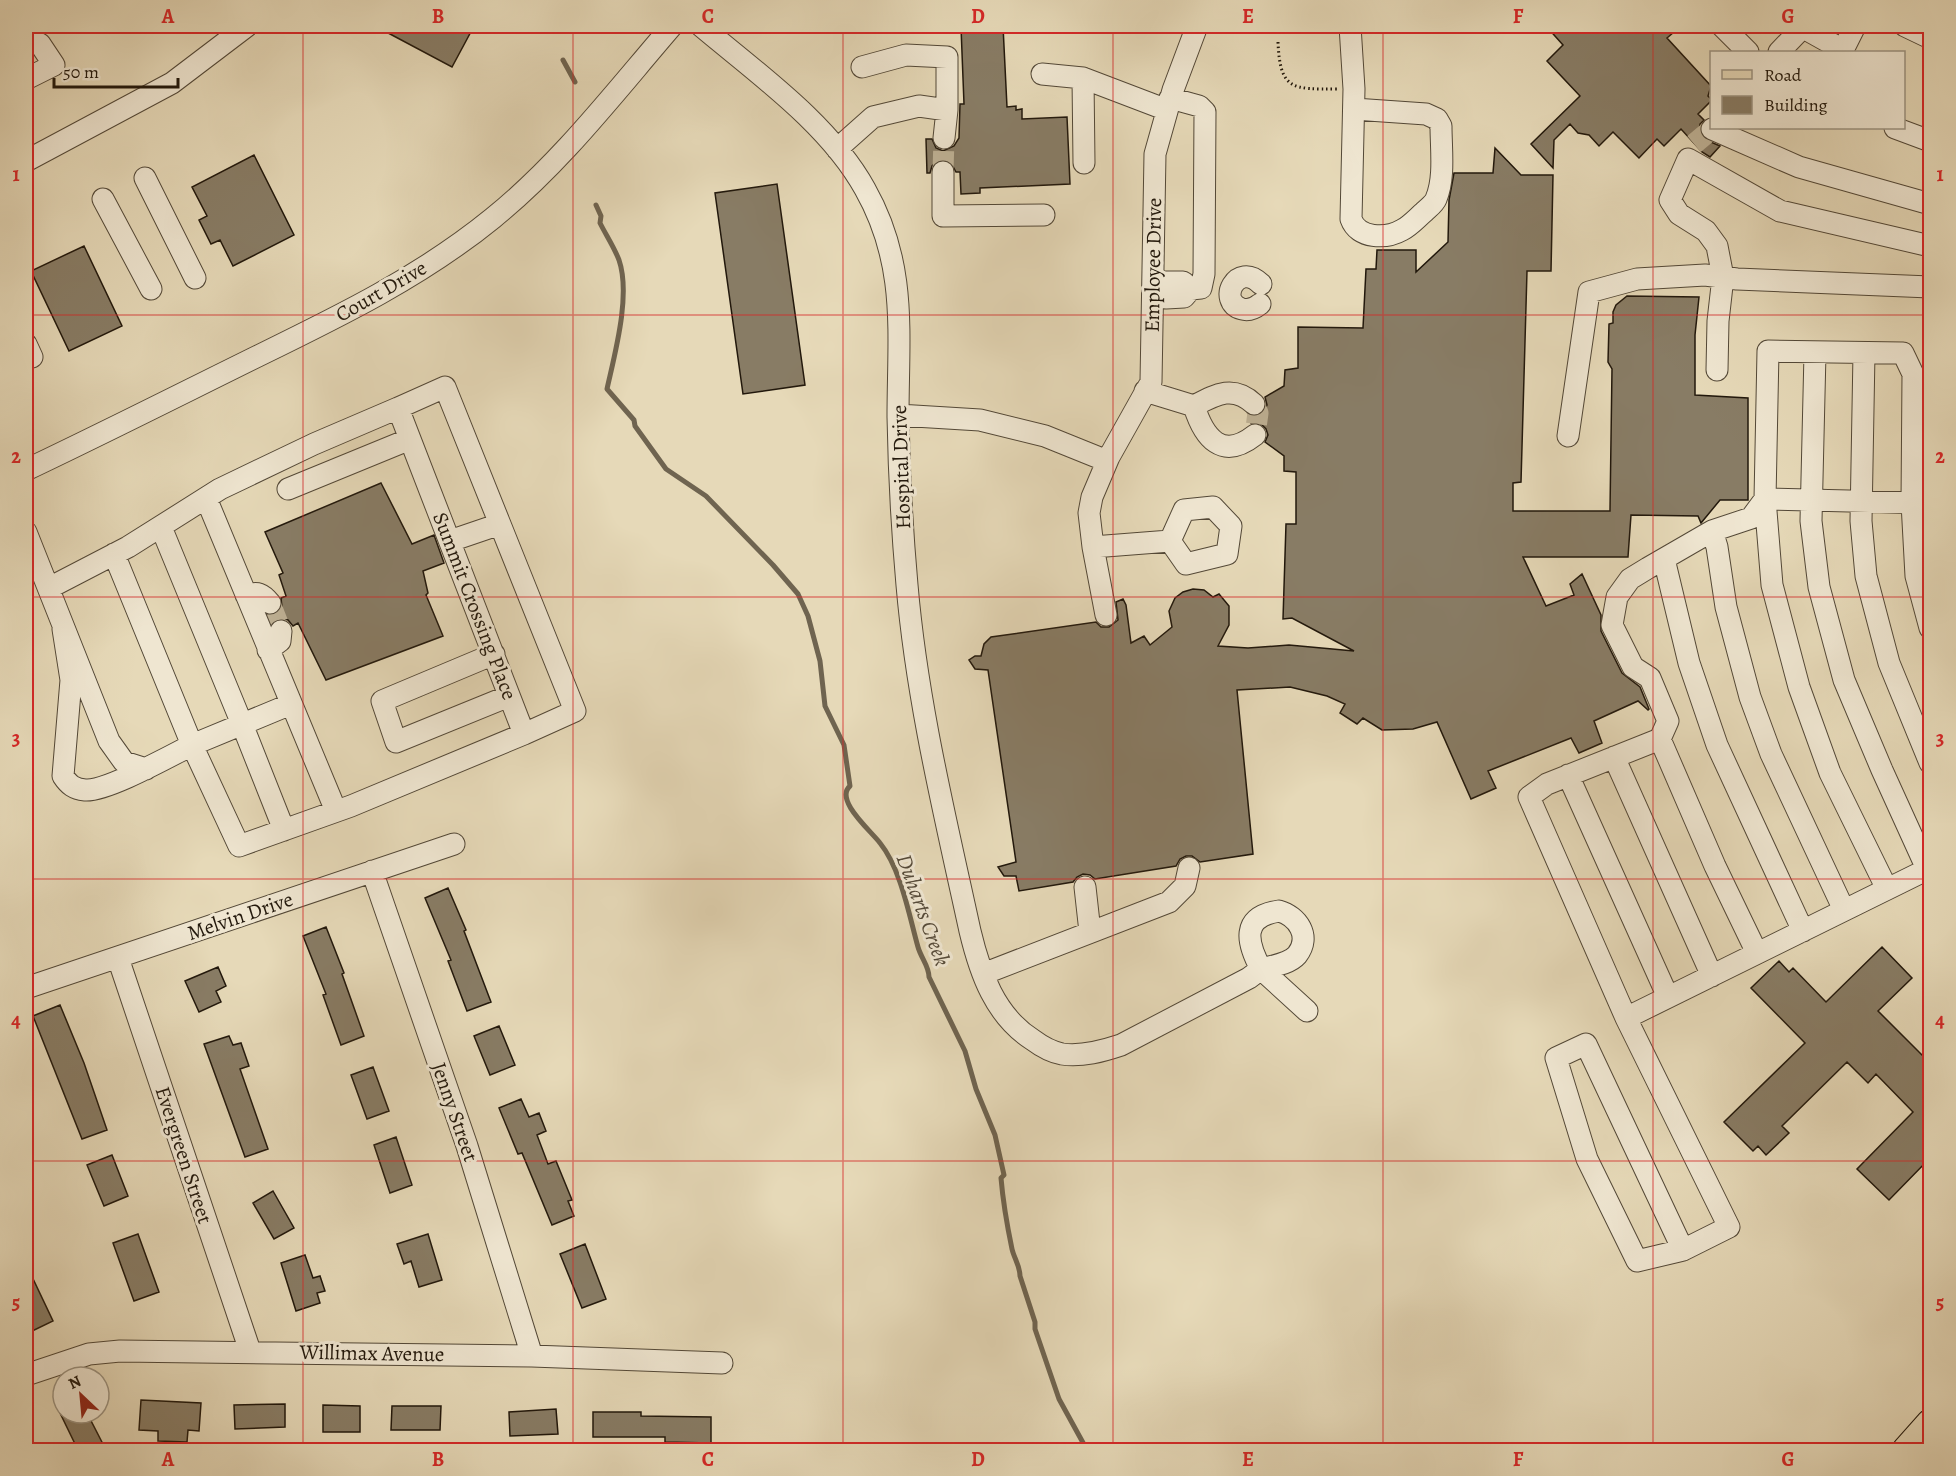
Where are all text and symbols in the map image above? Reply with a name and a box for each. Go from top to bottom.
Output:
text: A [161,3,175,30]
text: B [432,3,444,30]
text: C [702,3,714,30]
text: D [971,3,985,30]
text: E [1242,3,1254,30]
text: F [1513,3,1524,30]
text: G [1781,3,1795,30]
scale bar [54,51,178,89]
legend [1710,51,1905,129]
text: 50 m [63,60,99,84]
text: Road [1764,63,1802,87]
text: Building [1764,93,1828,117]
text: 1 [12,161,20,188]
text: 1 [1936,161,1944,188]
street label: Employee Drive [1138,197,1168,333]
street label: Court Drive [330,254,432,328]
street label: Hospital Drive [885,404,917,530]
text: 2 [11,443,21,470]
text: 2 [1935,443,1945,470]
street label: Summit Crossing Place [426,508,524,704]
text: 3 [12,725,20,752]
text: 3 [1936,725,1944,752]
water label: Duharts Creek [889,850,957,970]
street label: Melvin Drive [183,885,297,947]
text: 4 [11,1007,21,1034]
text: 4 [1935,1007,1945,1034]
street label: Jenny Street [425,1059,485,1165]
street label: Evergreen Street [149,1083,219,1227]
text: 5 [12,1289,20,1316]
text: 5 [1936,1289,1944,1316]
street label: Willimax Avenue [298,1338,445,1368]
north arrow [51,1365,111,1425]
text: N [65,1370,85,1395]
text: A [161,1446,175,1473]
text: B [432,1446,444,1473]
text: C [702,1446,714,1473]
text: D [971,1446,985,1473]
text: E [1242,1446,1254,1473]
text: F [1513,1446,1524,1473]
text: G [1781,1446,1795,1473]

